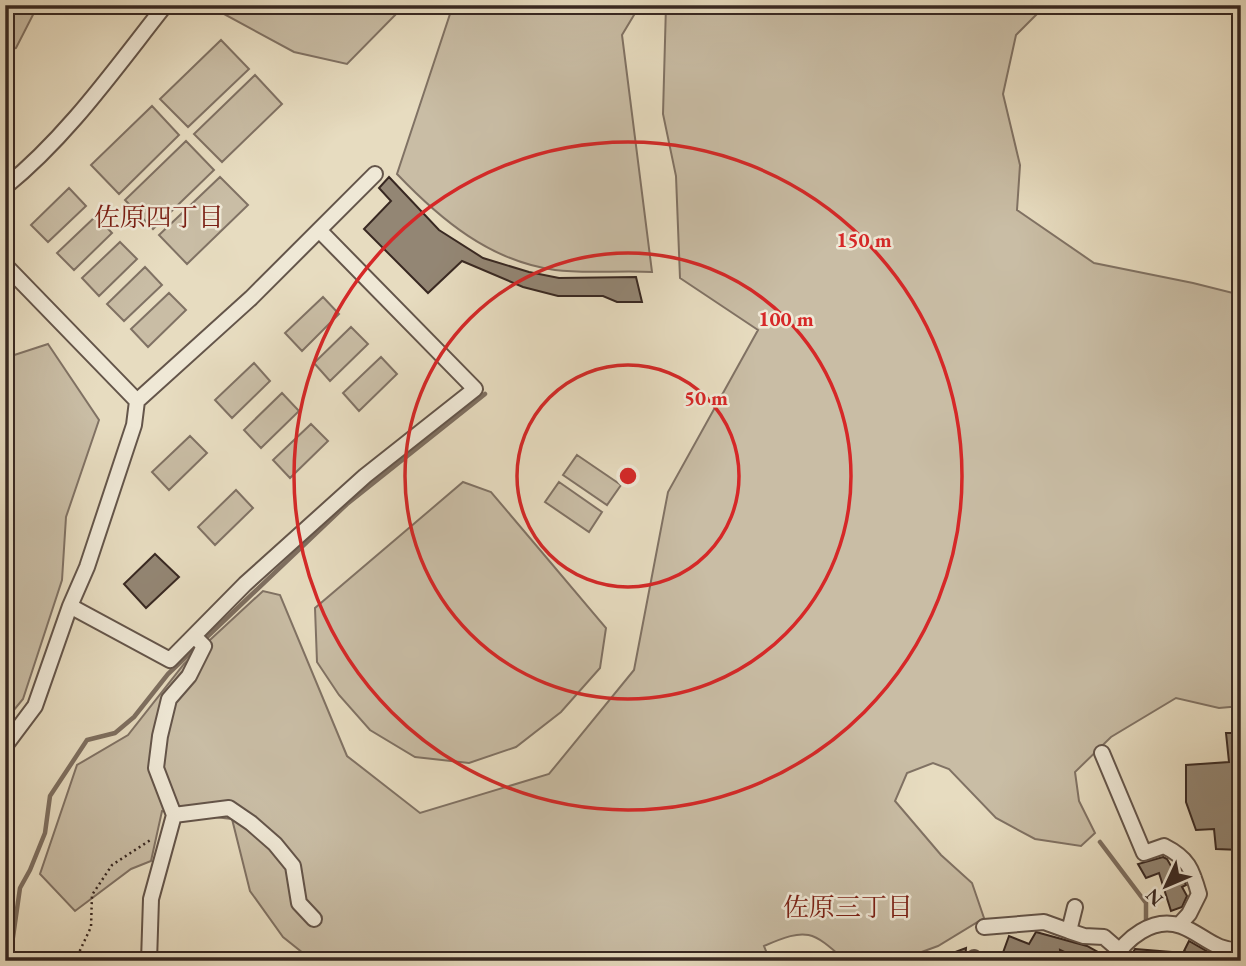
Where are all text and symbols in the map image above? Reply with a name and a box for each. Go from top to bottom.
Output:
district label: 佐原四丁目 [94,200,224,234]
text: 150 m [836,226,892,253]
text: 100 m [758,305,814,332]
text: 50 m [684,384,728,411]
centre of rings [616,464,640,488]
north arrow [1130,850,1200,920]
text: N [1139,883,1168,912]
district label: 佐原三丁目 [783,890,913,924]

